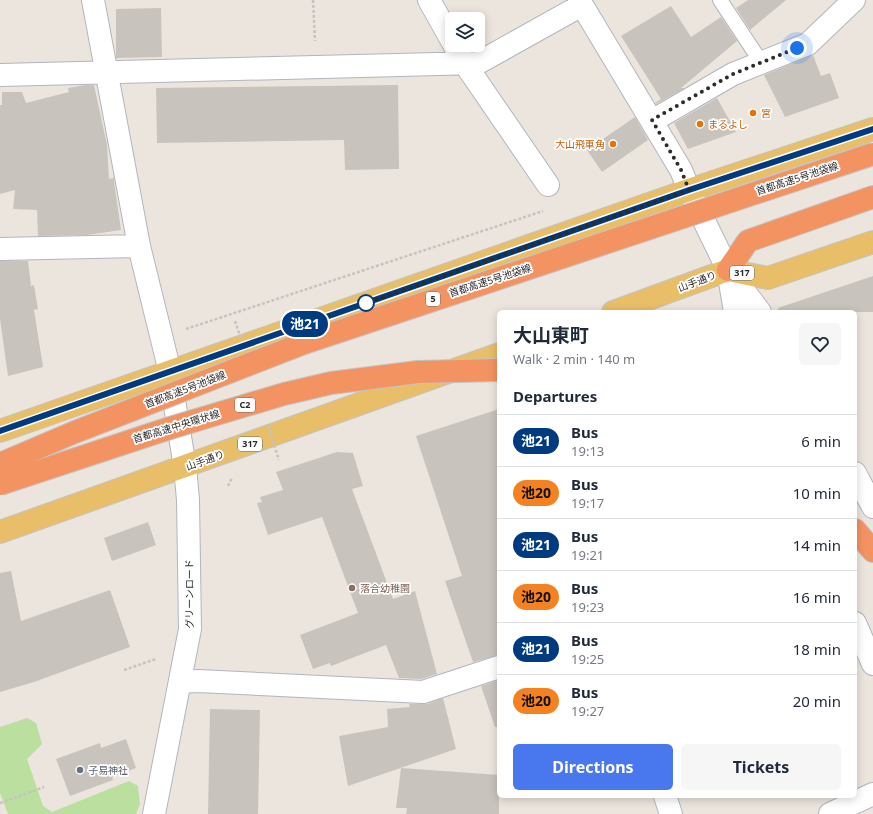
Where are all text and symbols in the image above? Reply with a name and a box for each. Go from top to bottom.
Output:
map controls [445,12,485,52]
button: layers [445,12,485,52]
your location [787,38,807,58]
place label: 宮 [761,106,771,120]
marker: 宮 [748,108,758,118]
place label: まるよし [708,117,748,131]
marker: まるよし [695,119,705,129]
place label: 大山飛車角 [555,137,605,151]
marker: 大山飛車角 [608,139,618,149]
street label: 首都高速5号池袋線 [754,158,840,198]
street label: 首都高速5号池袋線 [447,260,533,300]
road number: 317 [730,266,754,280]
street label: 山手通り [676,267,718,295]
road number: 5 [426,292,440,306]
unlabelled marker [357,294,375,312]
line badge: 池21 [282,311,328,337]
text: 池21 [290,314,320,333]
text: 大山東町 [513,322,589,348]
button: heart [799,323,841,365]
text: Walk · 2 min · 140 m [513,350,635,368]
street label: 首都高速5号池袋線 [142,367,228,411]
text: Departures [513,386,597,406]
road number: C2 [235,398,255,412]
street label: 首都高速中央環状線 [131,406,221,446]
text: Bus [571,422,598,442]
text: 池21 [521,431,551,450]
text: 6 min [801,431,841,451]
road number: 317 [238,437,262,451]
text: 19:13 [571,442,604,460]
street label: 山手通り [184,447,226,473]
text: Bus [571,474,598,494]
text: 池20 [521,483,551,502]
text: 10 min [793,483,841,503]
text: 19:17 [571,494,604,512]
text: Bus [571,526,598,546]
text: 池21 [521,535,551,554]
text: 14 min [793,535,841,555]
text: 19:21 [571,546,604,564]
street label: グリーンロード [182,559,196,629]
text: Bus [571,578,598,598]
place label: 落合幼稚園 [360,581,410,595]
marker: 落合幼稚園 [347,583,357,593]
text: 池20 [521,587,551,606]
text: 16 min [793,587,841,607]
text: 19:23 [571,598,604,616]
text: Bus [571,630,598,650]
text: 池21 [521,639,551,658]
text: 18 min [793,639,841,659]
text: 19:25 [571,650,604,668]
text: Bus [571,682,598,702]
text: 池20 [521,691,551,710]
text: 20 min [793,691,841,711]
text: 19:27 [571,702,604,720]
button: Directions [513,744,673,790]
button: Tickets [681,744,841,790]
place label: 子易神社 [88,763,128,777]
marker: 子易神社 [75,765,85,775]

